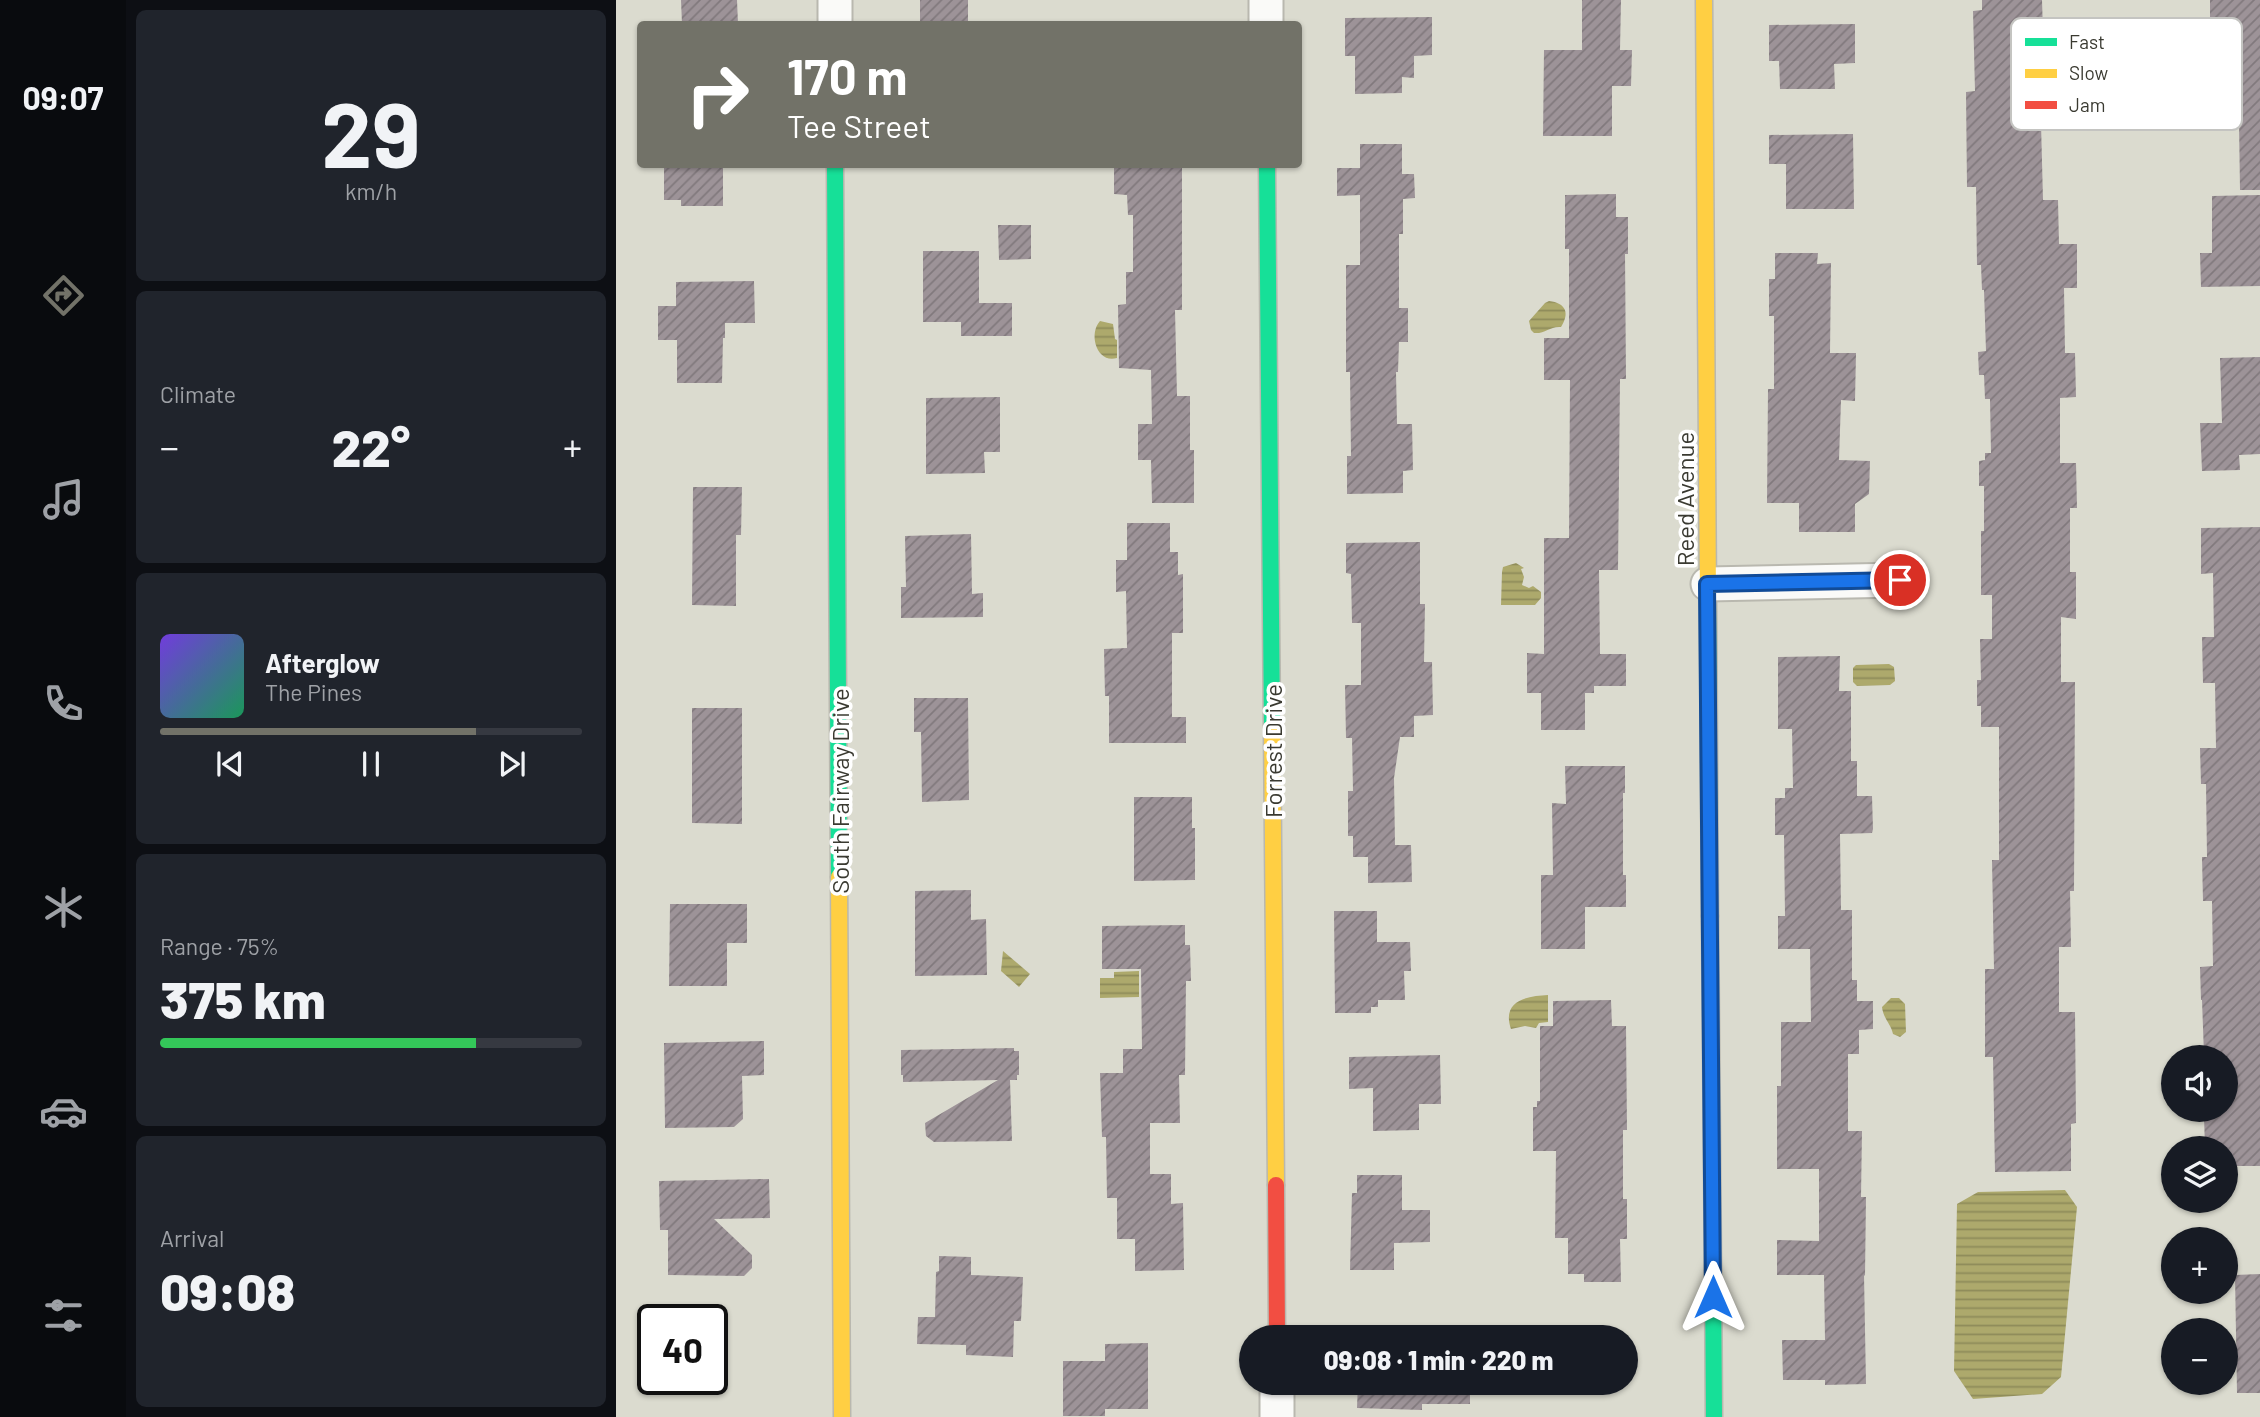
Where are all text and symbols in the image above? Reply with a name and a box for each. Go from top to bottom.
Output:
legend [2011,18,2242,130]
text: Fast [2069,30,2105,53]
text: 170 m [787,46,907,105]
icon: right [672,49,763,140]
text: Slow [2069,61,2108,84]
text: 29 [321,77,421,186]
text: 09:07 [23,78,104,116]
text: Jam [2069,93,2105,116]
text: Tee Street [787,106,931,144]
text: km/h [345,177,397,205]
icon: directions [39,271,88,320]
text: Climate [160,380,236,408]
text: 22° [332,415,410,477]
text: − [160,423,179,469]
text: + [563,423,582,469]
street label: Reed Avenue [1670,432,1699,566]
icon: music [39,475,88,524]
pin [1870,550,1930,610]
icon: arrive [1881,561,1919,599]
text: Afterglow [265,647,380,678]
text: The Pines [265,678,362,706]
icon: phone [39,679,88,728]
street label: Forrest Drive [1258,684,1287,818]
street label: South Fairway Drive [825,688,854,894]
icon: previous [211,745,249,783]
icon: pause [352,745,390,783]
icon: next [493,745,531,783]
icon: climate [39,883,88,932]
text: Range · 75% [160,932,279,960]
text: 375 km [160,967,326,1029]
map controls [2161,1045,2238,1395]
button: sound [2161,1045,2238,1122]
icon: car [39,1087,88,1136]
button: layers [2161,1136,2238,1213]
text: Arrival [160,1224,224,1252]
button: + [2161,1227,2238,1304]
text: 09:08 [160,1259,295,1321]
position arrow [1676,1260,1750,1334]
icon: filters [39,1291,88,1340]
speed limit sign: 40 [637,1304,728,1395]
button: − [2161,1318,2238,1395]
text: 09:08 · 1 min · 220 m [1324,1344,1553,1375]

